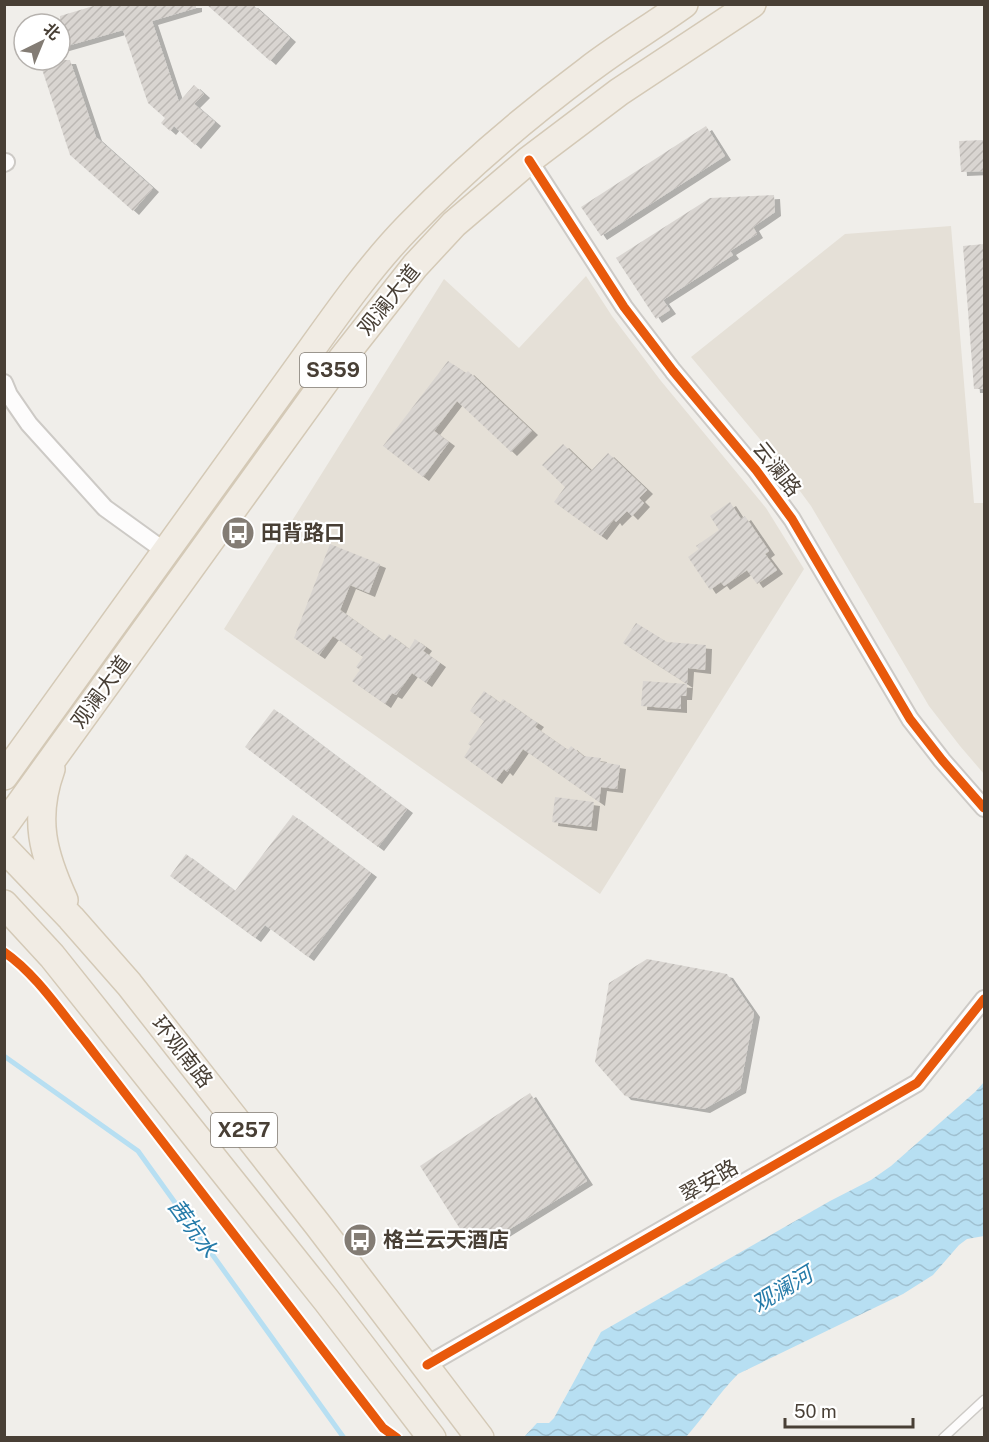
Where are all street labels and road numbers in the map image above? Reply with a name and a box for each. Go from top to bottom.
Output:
street label: 观澜大道 [352,259,425,340]
road number: S359 [300,353,366,387]
street label: 云澜路 [748,436,807,501]
street label: 观澜大道 [66,650,135,733]
street label: 环观南路 [147,1011,218,1092]
road number: X257 [211,1113,277,1147]
street label: 翠安路 [675,1154,742,1207]

